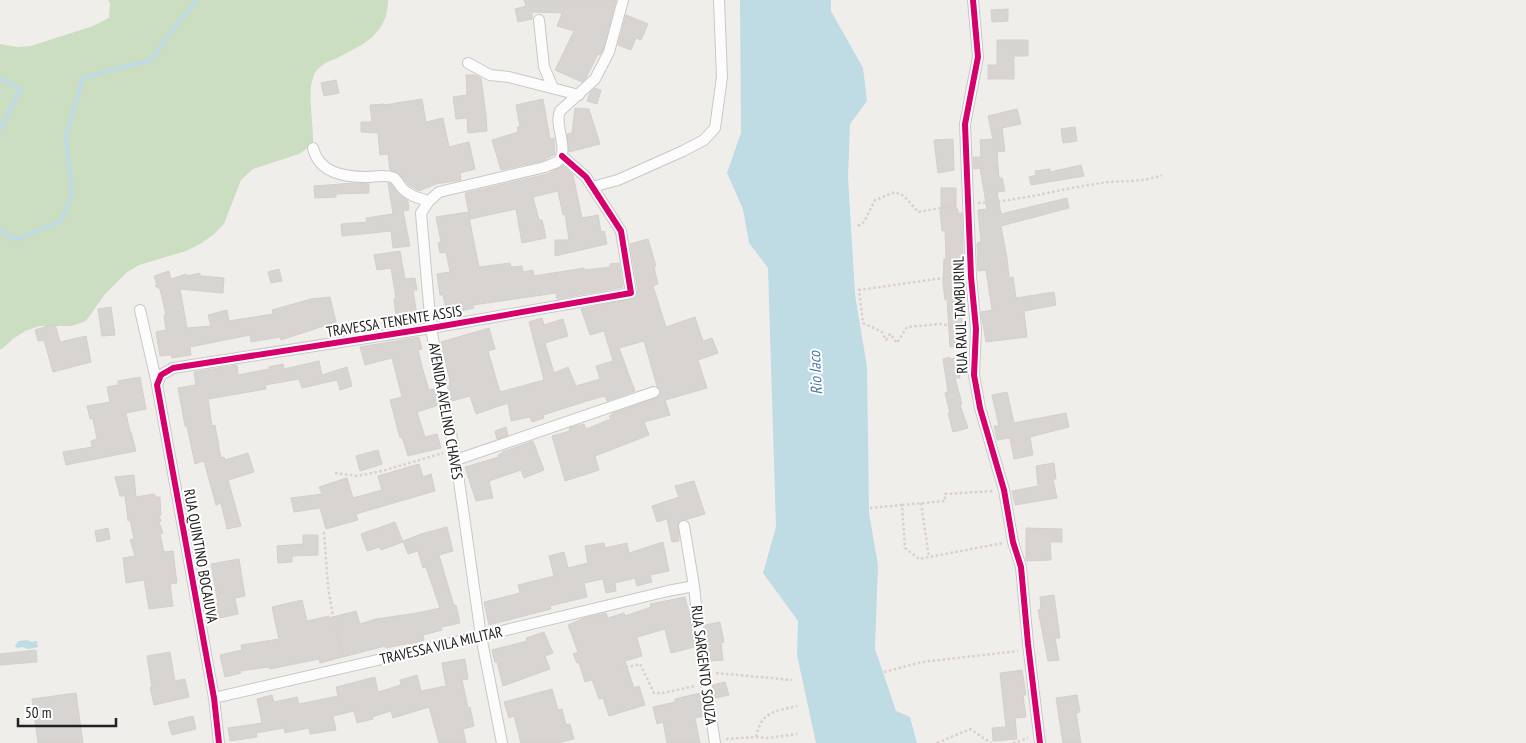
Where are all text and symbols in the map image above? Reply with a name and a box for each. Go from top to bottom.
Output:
street label: RUA RAUL TAMBURINL [948,255,972,374]
street label: TRAVESSA TENENTE ASSIS [325,301,463,341]
street label: AVENIDA AVELINO CHAVES [425,341,467,481]
water label: Rio Iaco [804,349,826,395]
street label: RUA QUINTINO BOCAIUVA [180,487,222,625]
street label: RUA SARGENTO SOUZA [687,604,721,727]
street label: TRAVESSA VILA MILITAR [378,622,504,668]
scale bar [18,696,115,728]
text: 50 m [25,703,51,722]

